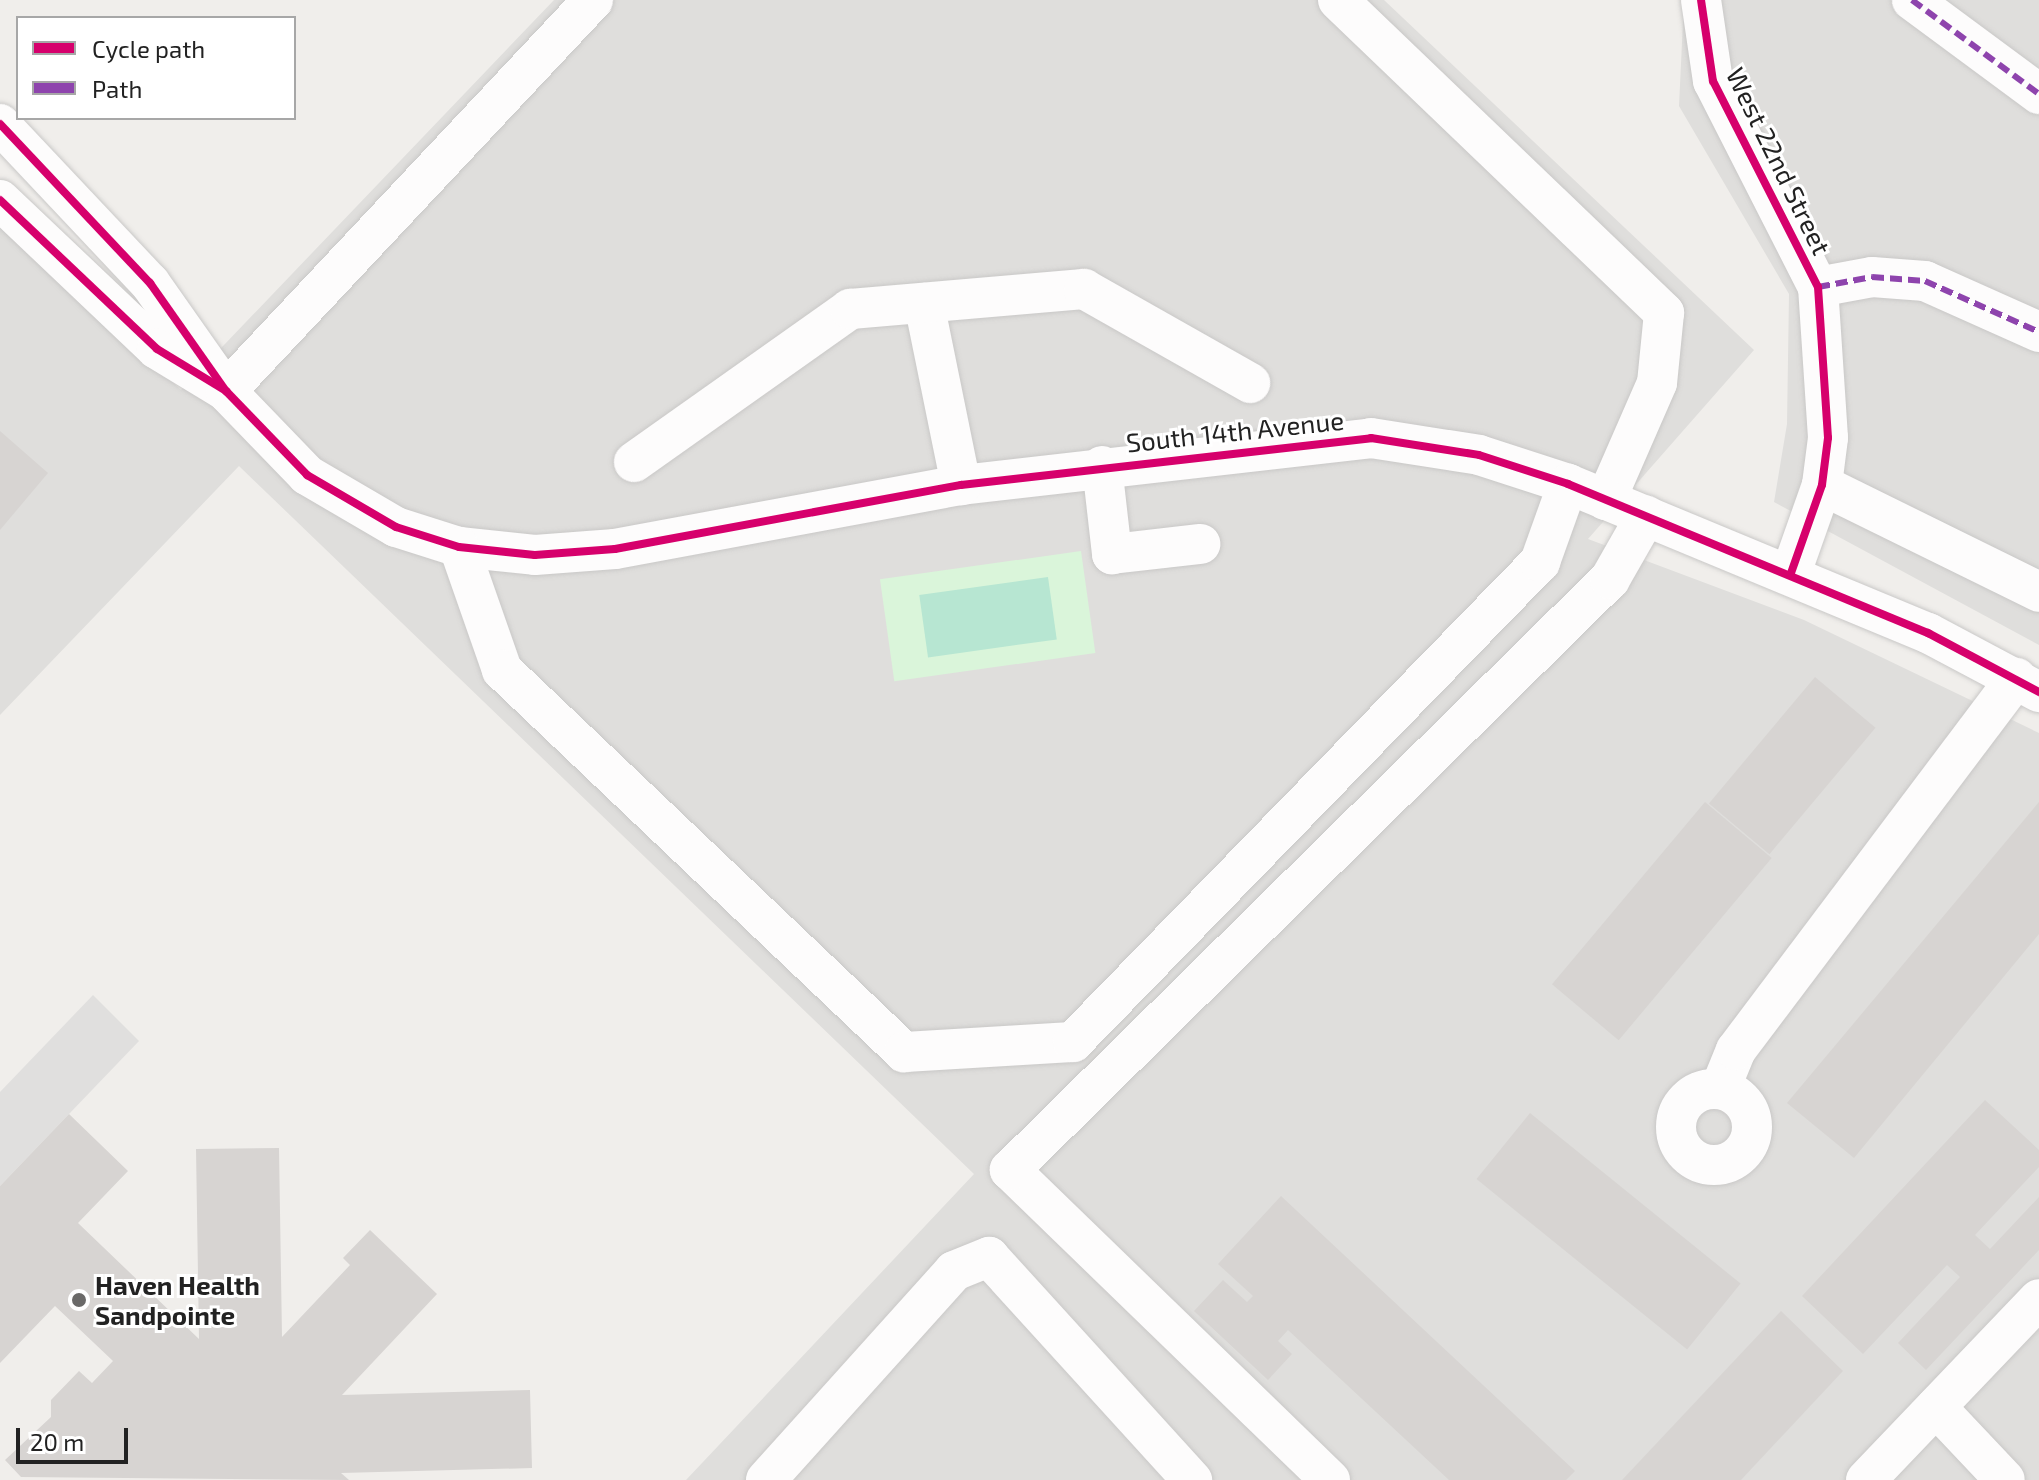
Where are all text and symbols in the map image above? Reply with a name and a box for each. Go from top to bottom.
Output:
legend [16,16,296,120]
text: Cycle path [92,34,205,63]
street label: West 22nd Street [1720,62,1838,260]
text: Path [92,74,142,103]
street label: South 14th Avenue [1124,404,1346,458]
place label: Haven Health Sandpointe [95,1269,260,1330]
marker: Haven Health Sandpointe [70,1291,88,1309]
scale bar [20,1412,132,1462]
text: 20 m [30,1427,84,1456]

